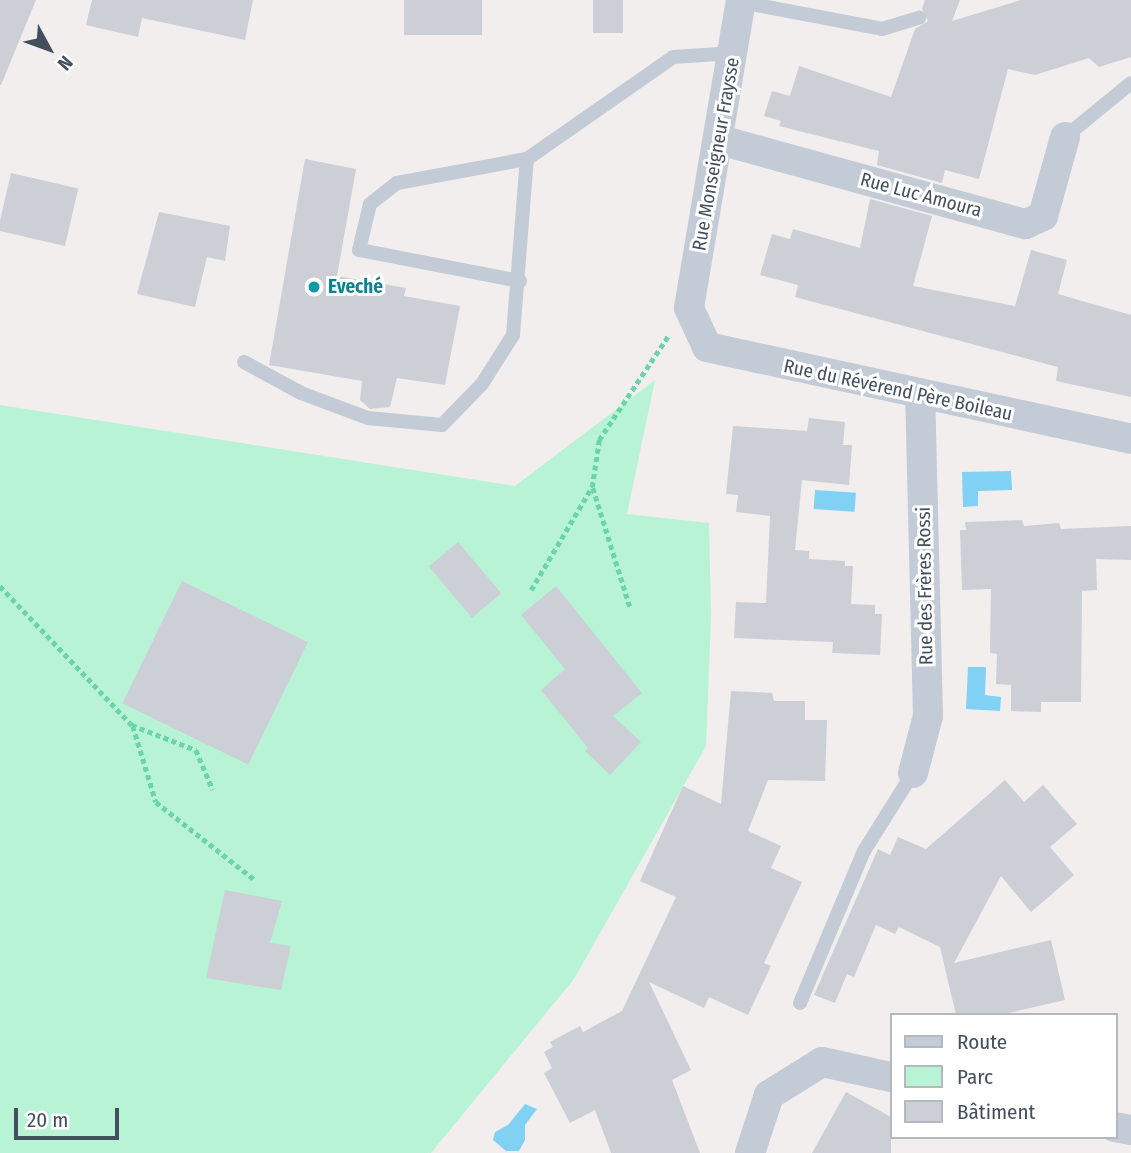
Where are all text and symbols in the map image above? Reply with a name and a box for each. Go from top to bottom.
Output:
north arrow [14,14,84,84]
text: N [53,51,78,75]
street label: Rue Monseigneur Fraysse [688,56,744,252]
street label: Rue Luc Amoura [858,168,984,222]
place label: Eveché [328,276,383,298]
marker: Eveché [306,279,322,295]
street label: Rue du Révérend Père Boileau [782,355,1014,425]
street label: Rue des Frères Rossi [912,507,938,665]
legend [890,1013,1117,1139]
text: Route [957,1029,1007,1055]
text: Parc [957,1064,993,1090]
scale bar [18,1094,122,1138]
text: Bâtiment [957,1099,1035,1125]
text: 20 m [27,1107,68,1133]

